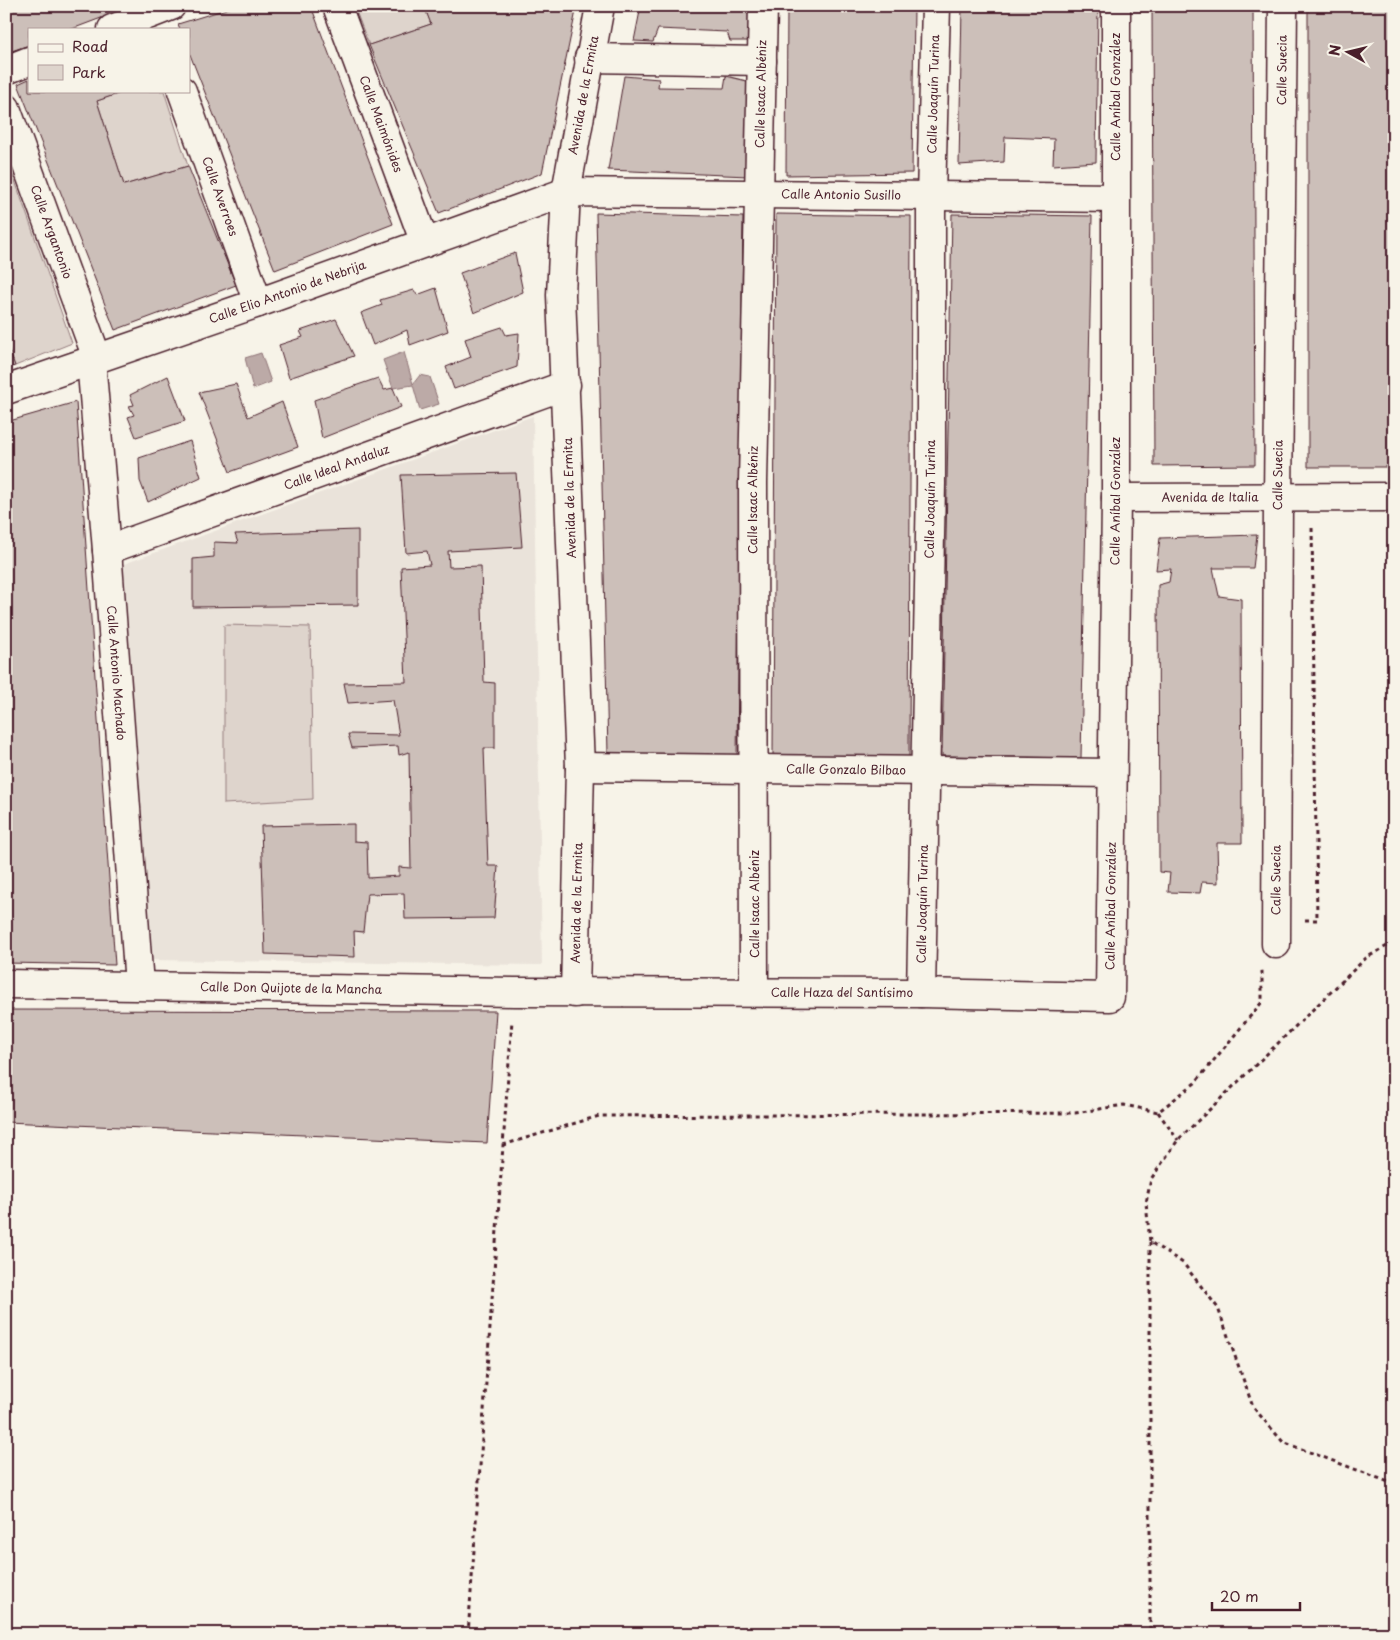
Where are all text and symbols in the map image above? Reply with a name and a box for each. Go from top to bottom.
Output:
legend [28,28,190,92]
north arrow [1322,28,1372,78]
street label: Avenida de la Ermita [563,33,603,156]
street label: Calle Aníbal González [1106,33,1124,161]
text: Road [72,34,108,57]
street label: Calle Joaquín Turina [922,34,943,154]
street label: Calle Suecia [1272,34,1291,105]
street label: Calle Isaac Albéniz [750,40,770,148]
text: N [1323,43,1346,57]
text: Park [72,60,106,83]
street label: Calle Maimónides [356,73,408,175]
street label: Calle Averroes [198,154,244,239]
street label: Calle Argantonio [27,182,78,282]
street label: Calle Antonio Susillo [781,184,901,204]
street label: Calle Elio Antonio de Nebrija [206,255,368,327]
street label: Avenida de la Ermita [558,437,580,559]
street label: Calle Aníbal González [1105,437,1124,565]
street label: Calle Ideal Andaluz [281,439,392,494]
street label: Calle Joaquín Turina [920,439,939,559]
street label: Calle Suecia [1268,439,1287,510]
street label: Calle Isaac Albéniz [743,445,762,554]
street label: Avenida de Italia [1161,487,1259,506]
street label: Calle Antonio Machado [103,605,131,741]
street label: Calle Gonzalo Bilbao [786,759,906,779]
street label: Avenida de la Ermita [566,842,586,964]
street label: Calle Aníbal González [1100,842,1120,970]
street label: Calle Joaquín Turina [912,844,932,964]
street label: Calle Suecia [1266,844,1284,915]
street label: Calle Isaac Albéniz [745,850,763,958]
street label: Calle Don Quijote de la Mancha [200,977,383,998]
street label: Calle Haza del Santísimo [771,983,913,1001]
scale bar [1212,1580,1300,1612]
text: 20 m [1220,1584,1259,1607]

